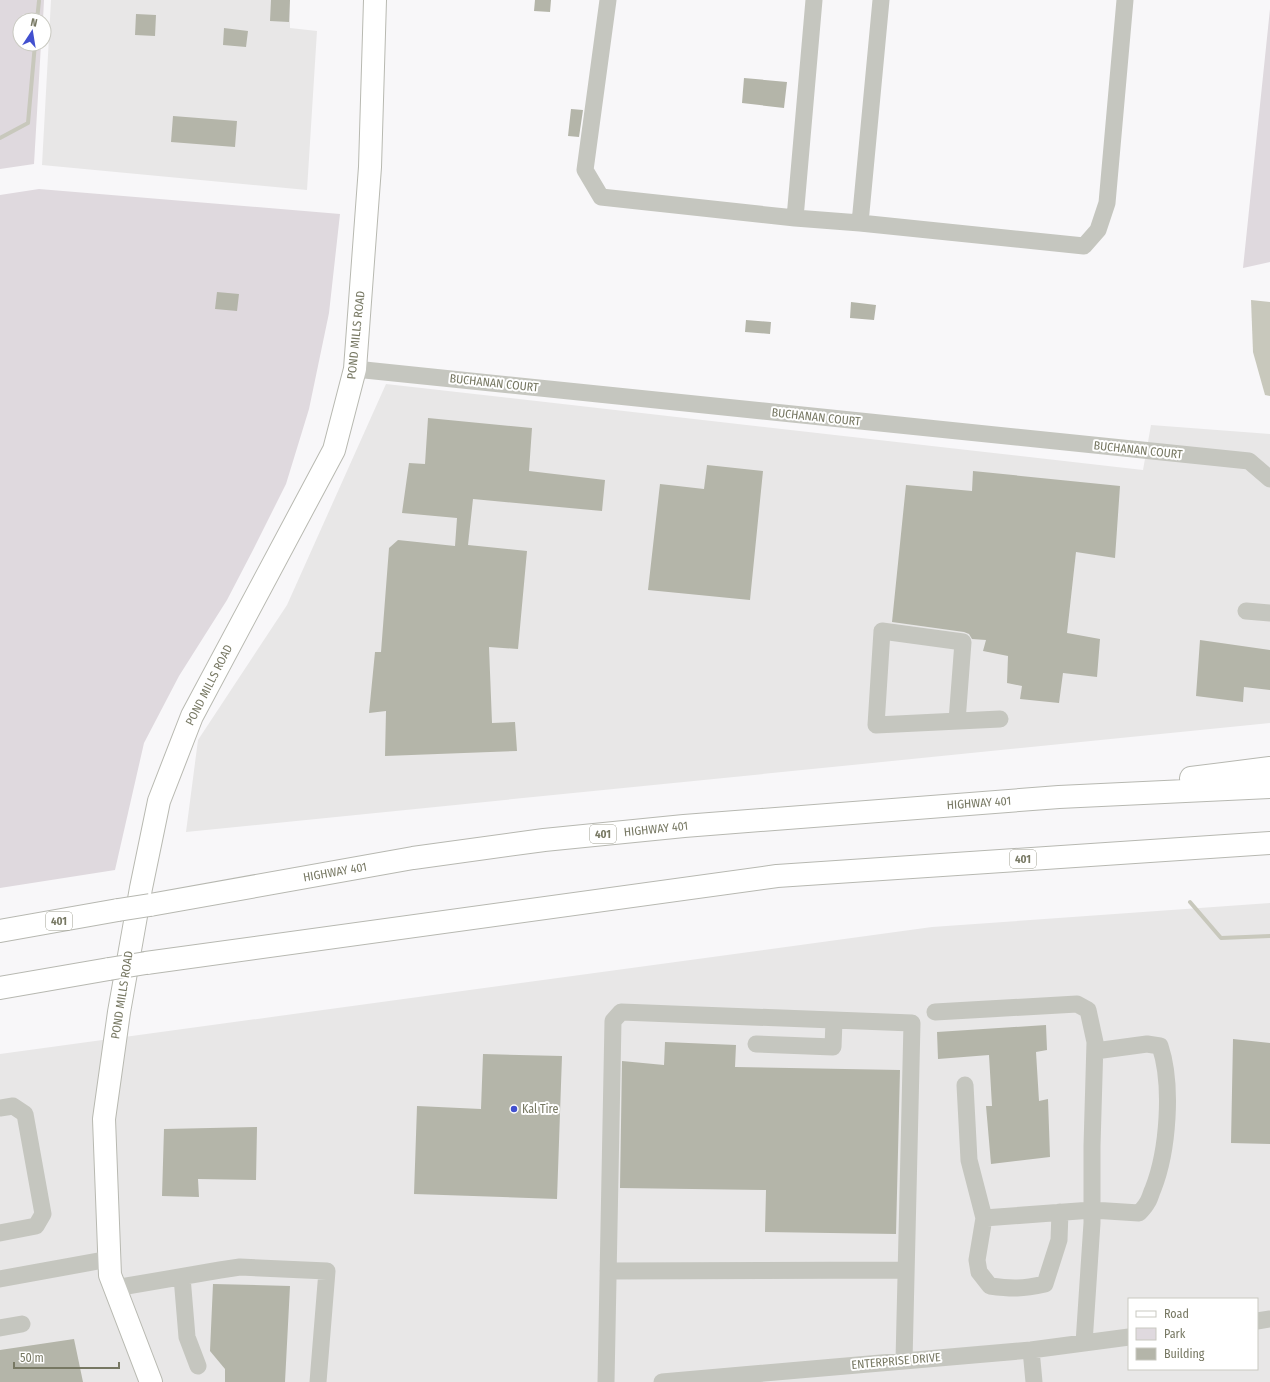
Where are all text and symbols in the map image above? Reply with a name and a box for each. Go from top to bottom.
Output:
north arrow [12,12,52,52]
text: N [29,16,39,30]
street label: POND MILLS ROAD [344,290,368,380]
street label: BUCHANAN COURT [449,371,540,395]
street label: BUCHANAN COURT [771,405,862,429]
street label: BUCHANAN COURT [1093,438,1184,462]
street label: POND MILLS ROAD [183,642,235,728]
street label: HIGHWAY 401 [946,794,1012,812]
street label: HIGHWAY 401 [623,819,689,839]
road number: 401 [590,825,616,843]
road number: 401 [1010,850,1036,868]
street label: HIGHWAY 401 [302,860,368,884]
road number: 401 [46,912,72,930]
street label: POND MILLS ROAD [108,950,136,1040]
place label: Kal Tire [522,1102,558,1116]
marker: Kal Tire [509,1104,519,1114]
legend [1128,1298,1258,1370]
text: Road [1164,1307,1189,1321]
text: Park [1164,1327,1186,1341]
scale bar [14,1344,119,1370]
text: Building [1164,1347,1205,1361]
street label: ENTERPRISE DRIVE [851,1350,942,1372]
text: 50 m [20,1351,44,1365]

